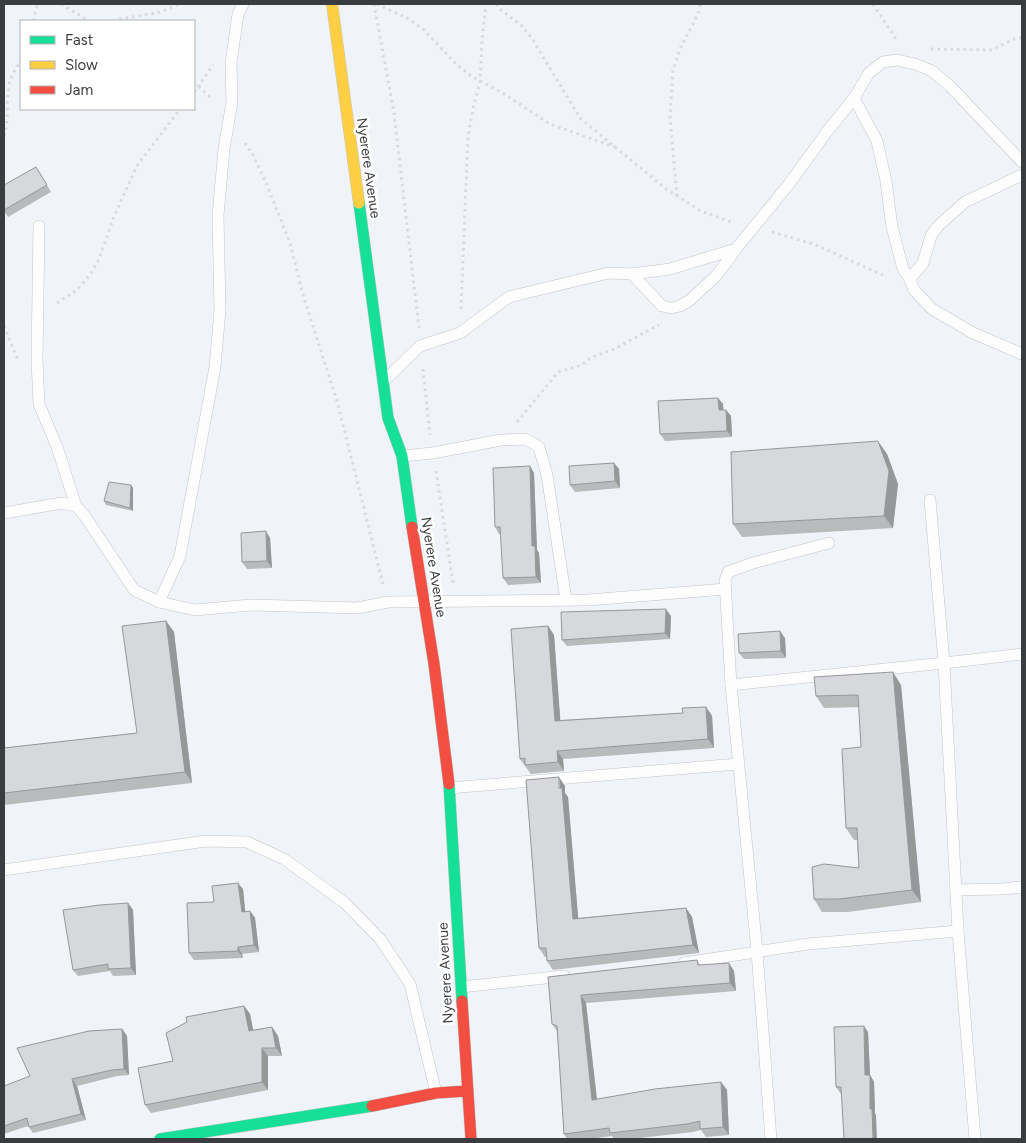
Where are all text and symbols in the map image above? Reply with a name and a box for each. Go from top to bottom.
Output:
legend [20,20,195,110]
text: Fast [65,31,94,49]
text: Slow [65,56,98,74]
text: Jam [65,81,93,99]
street label: Nyerere Avenue [353,117,384,220]
street label: Nyerere Avenue [417,516,450,619]
street label: Nyerere Avenue [434,922,457,1024]

